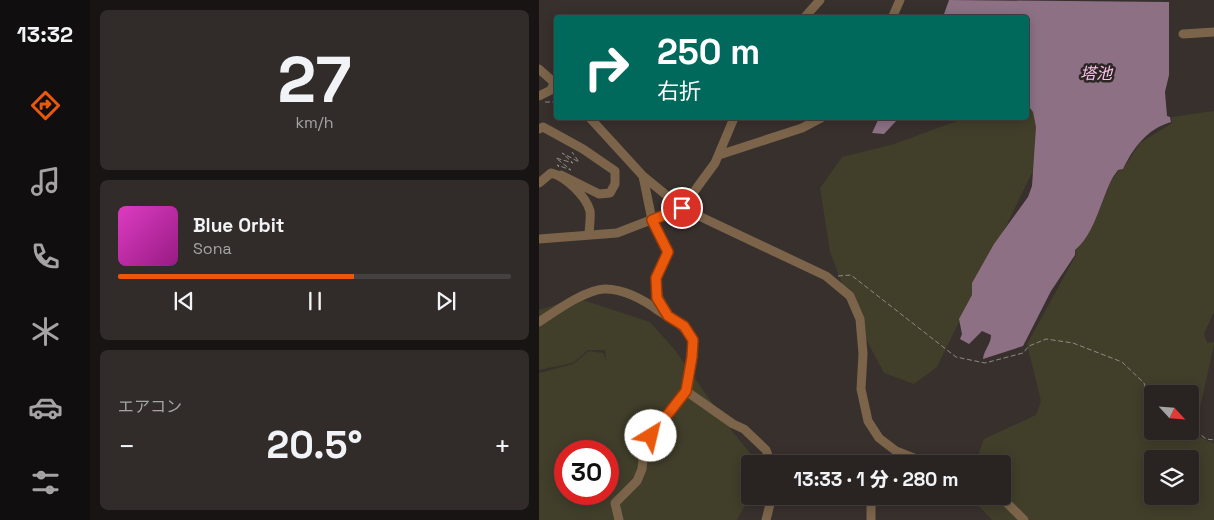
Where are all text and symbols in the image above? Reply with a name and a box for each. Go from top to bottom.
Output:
text: 13:32 [17,20,73,48]
text: 250 m [657,30,760,74]
icon: right [574,35,639,100]
text: 27 [278,38,351,121]
water label: 塔池 [1080,63,1114,84]
text: 右折 [657,77,701,105]
icon: directions [28,88,63,123]
text: km/h [295,112,334,133]
icon: music [28,164,63,199]
pin [661,187,703,229]
icon: arrive [668,194,696,222]
text: Blue Orbit [193,213,284,238]
text: Sona [193,238,232,259]
icon: phone [28,239,63,274]
icon: previous [170,287,198,315]
icon: pause [301,287,329,315]
icon: next [432,287,460,315]
icon: climate [28,314,63,349]
north arrow [1144,385,1199,440]
map controls [1144,385,1199,505]
icon: car [28,390,63,425]
text: エアコン [118,396,182,417]
position arrow [624,409,676,461]
text: 20.5° [267,421,362,469]
text: − [118,428,135,464]
text: + [494,428,511,464]
speed limit sign: 30 [554,440,619,505]
button: layers [1144,450,1199,505]
icon: filters [28,465,63,500]
text: 13:33 · 1 分 · 280 m [794,467,958,492]

